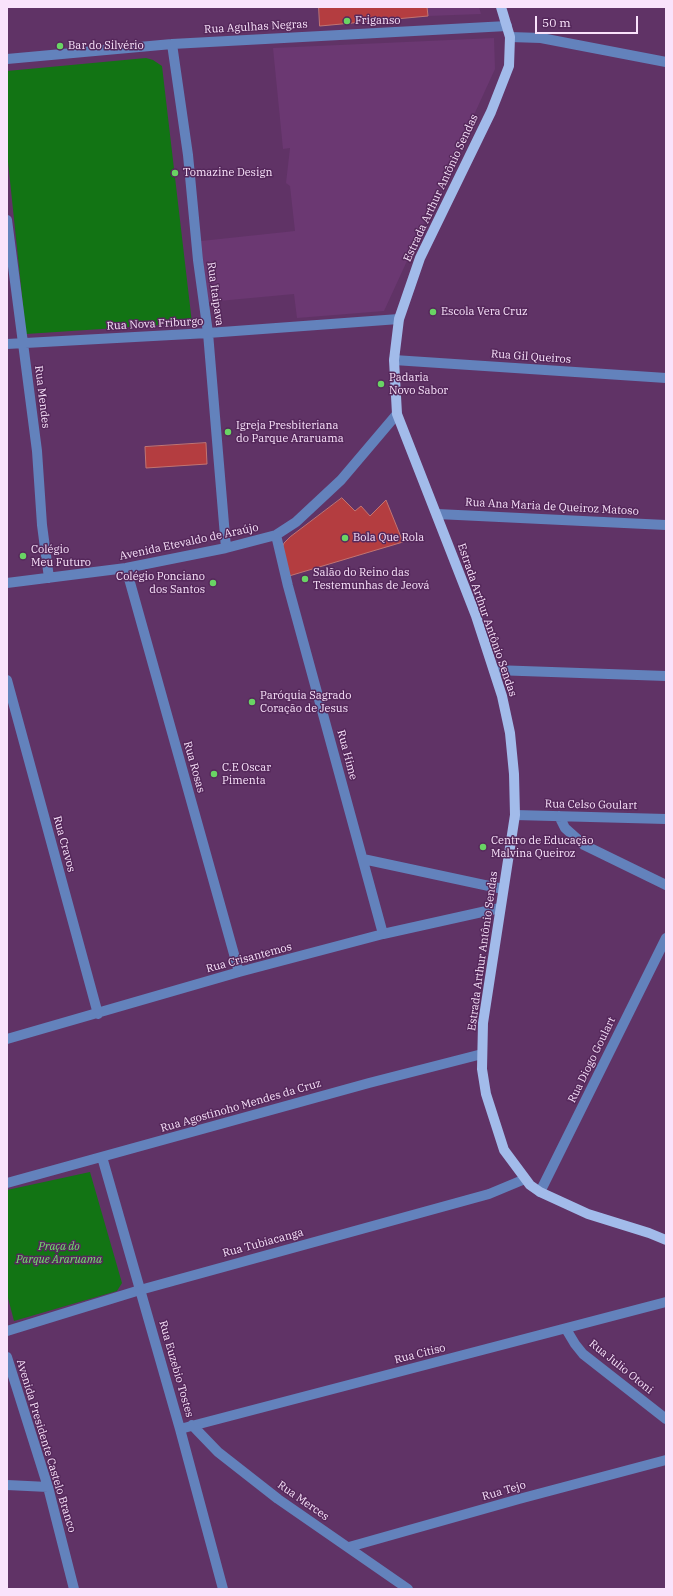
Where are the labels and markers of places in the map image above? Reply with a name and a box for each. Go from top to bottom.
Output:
place label: Friganso [355,14,401,28]
marker: Friganso [342,16,352,26]
place label: Bar do Silvério [68,39,144,53]
marker: Bar do Silvério [55,41,65,51]
place label: Tomazine Design [183,166,272,180]
marker: Tomazine Design [170,168,180,178]
place label: Escola Vera Cruz [441,305,528,319]
marker: Escola Vera Cruz [428,307,438,317]
place label: Padaria Novo Sabor [389,371,448,397]
marker: Padaria Novo Sabor [376,379,386,389]
place label: Igreja Presbiteriana do Parque Araruama [236,419,344,445]
marker: Igreja Presbiteriana do Parque Araruama [223,427,233,437]
place label: Bola Que Rola [353,531,424,545]
marker: Bola Que Rola [340,533,350,543]
place label: Colégio Meu Futuro [31,543,91,569]
marker: Colégio Meu Futuro [18,551,28,561]
place label: Salão do Reino das Testemunhas de Jeová [313,566,430,592]
place label: Colégio Ponciano dos Santos [116,570,205,596]
marker: Salão do Reino das Testemunhas de Jeová [300,574,310,584]
marker: Colégio Ponciano dos Santos [208,578,218,588]
place label: Paróquia Sagrado Coração de Jesus [260,689,351,715]
marker: Paróquia Sagrado Coração de Jesus [247,697,257,707]
place label: C.E Oscar Pimenta [222,761,271,787]
marker: C.E Oscar Pimenta [209,769,219,779]
place label: Centro de Educação Malvina Queiroz [491,834,594,860]
marker: Centro de Educação Malvina Queiroz [478,842,488,852]

